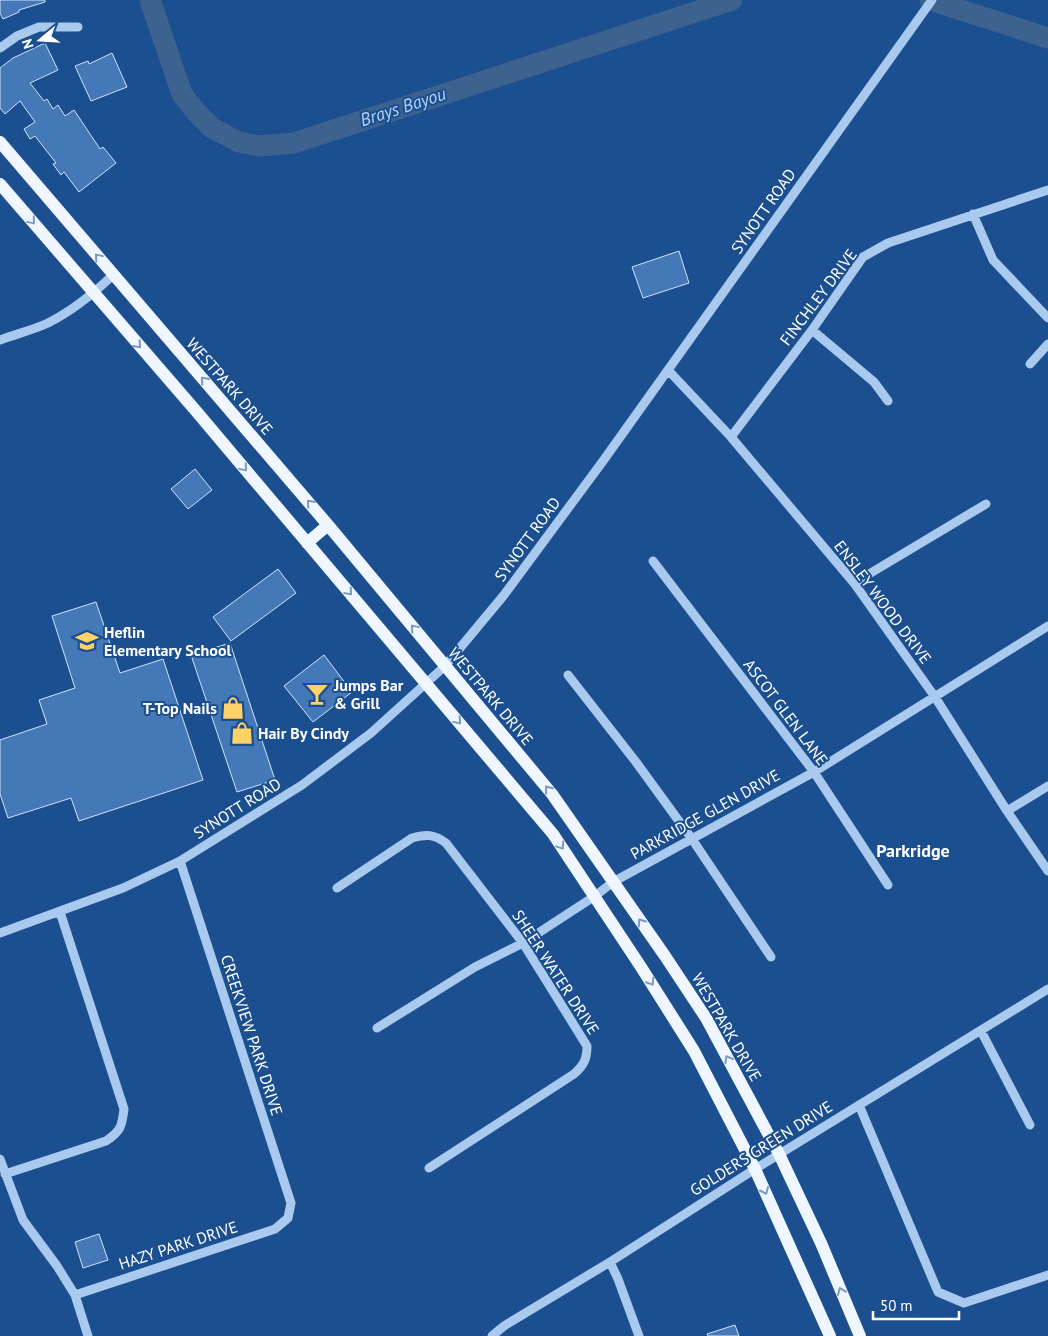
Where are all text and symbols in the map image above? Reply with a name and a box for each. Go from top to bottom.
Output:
north arrow [15,15,65,65]
text: N [18,37,38,51]
water label: Brays Bayou [357,82,449,131]
street label: SYNOTT ROAD [726,165,800,257]
one-way arrow [26,216,35,225]
street label: FINCHLEY DRIVE [775,245,861,349]
one-way arrow [95,254,104,263]
street label: WESTPARK DRIVE [182,333,278,439]
one-way arrow [132,339,141,348]
one-way arrow [201,377,210,386]
one-way arrow [238,462,247,471]
street label: SYNOTT ROAD [490,493,564,585]
one-way arrow [306,500,315,509]
street label: ENSLEY WOOD DRIVE [830,536,936,668]
one-way arrow [343,586,352,595]
place label: Heflin Elementary School [104,622,231,660]
one-way arrow [411,625,420,634]
school or university icon: Heflin Elementary School [74,628,100,654]
street label: WESTPARK DRIVE [444,643,538,749]
street label: ASCOT GLEN LANE [739,655,833,769]
place label: Jumps Bar & Grill [333,675,404,713]
bar icon: Jumps Bar & Grill [304,681,330,707]
shop icon: T-Top Nails [220,695,246,721]
place label: T-Top Nails [143,698,217,718]
one-way arrow [453,715,461,724]
shop icon: Hair By Cindy [229,720,255,746]
place label: Hair By Cindy [258,723,349,743]
street label: PARKRIDGE GLEN DRIVE [627,765,783,863]
street label: SYNOTT ROAD [190,773,284,843]
one-way arrow [545,786,553,795]
district label: Parkridge [876,839,950,862]
one-way arrow [555,841,564,850]
street label: SHEER WATER DRIVE [508,906,604,1038]
one-way arrow [638,918,647,928]
street label: CREEKVIEW PARK DRIVE [217,952,287,1118]
street label: WESTPARK DRIVE [688,969,766,1085]
one-way arrow [644,977,654,986]
one-way arrow [724,1055,734,1064]
street label: GOLDERS GREEN DRIVE [686,1096,836,1200]
one-way arrow [758,1186,769,1195]
street label: HAZY PARK DRIVE [116,1216,240,1274]
one-way arrow [837,1287,848,1296]
scale bar [873,1288,959,1320]
text: 50 m [880,1296,913,1315]

